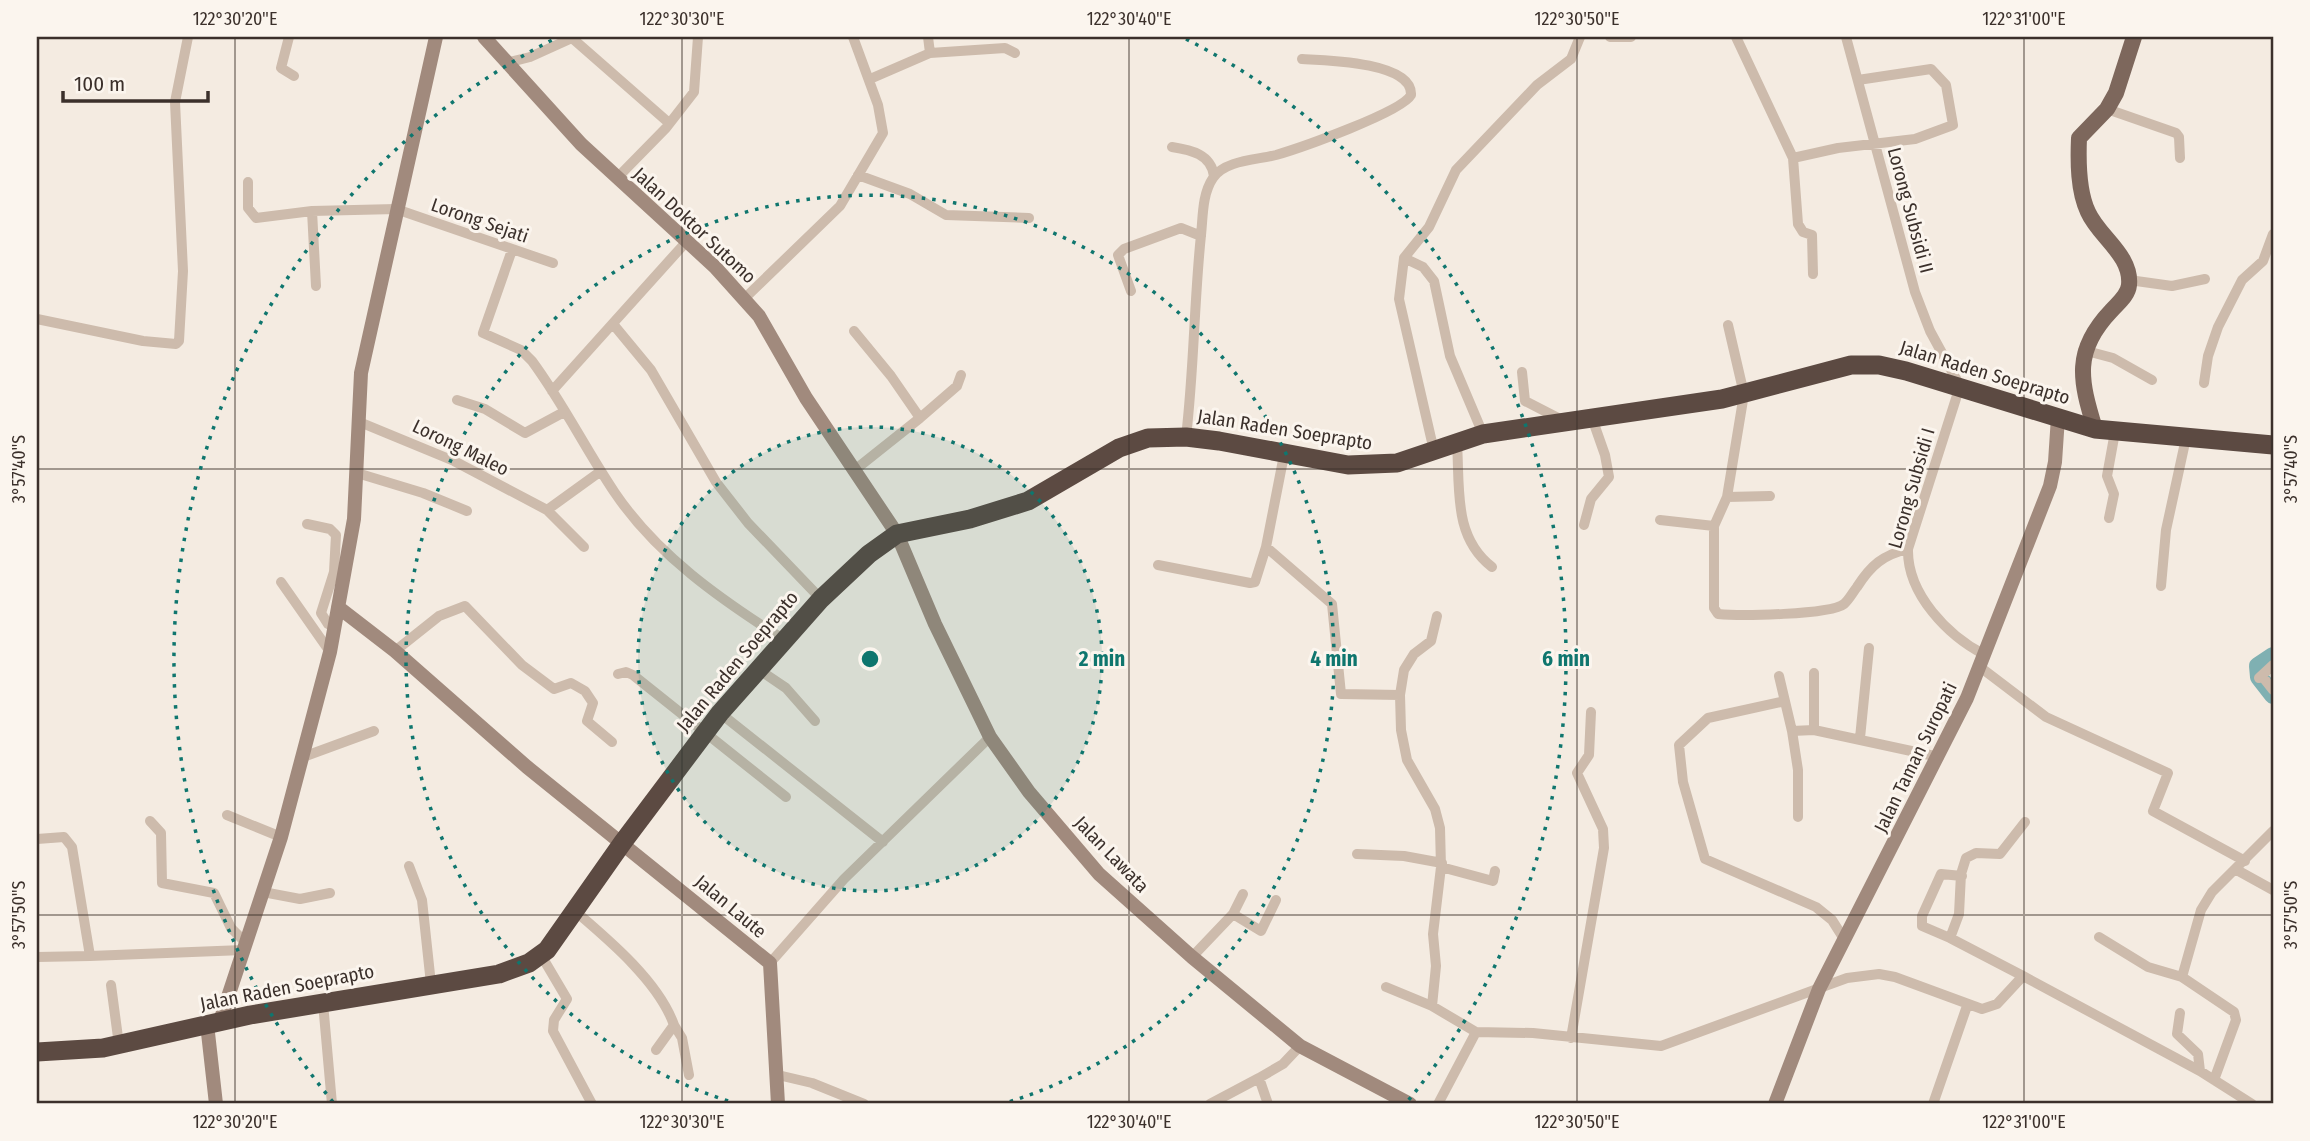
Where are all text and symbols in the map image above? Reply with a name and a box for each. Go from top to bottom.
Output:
text: 122°30'20"E [193,8,277,30]
text: 122°30'30"E [640,8,724,30]
text: 122°30'40"E [1087,8,1171,30]
text: 122°30'50"E [1535,8,1620,30]
text: 122°31'00"E [1982,8,2066,30]
scale bar [63,60,208,104]
text: 100 m [74,71,125,97]
street label: Lorong Subsidi II [1883,145,1938,276]
street label: Jalan Doktor Sutomo [628,162,761,288]
street label: Lorong Sejati [428,193,532,248]
street label: Jalan Raden Soeprapto [1897,336,2073,409]
street label: Jalan Raden Soeprapto [1196,404,1374,455]
street label: Lorong Maleo [409,414,513,481]
street label: Lorong Subsidi I [1883,425,1940,551]
text: 3°57'40"S [8,435,30,503]
text: 3°57'40"S [2280,435,2302,503]
street label: Jalan Raden Soeprapto [672,586,803,736]
text: 2 min [1078,646,1125,672]
text: 4 min [1310,646,1358,672]
text: 6 min [1542,646,1590,672]
centre of rings [858,647,882,671]
street label: Jalan Taman Suropati [1869,678,1962,836]
street label: Jalan Lawata [1070,811,1154,897]
street label: Jalan Laute [690,870,771,943]
text: 3°57'50"S [8,881,30,949]
text: 3°57'50"S [2280,881,2302,949]
street label: Jalan Raden Soeprapto [198,959,376,1016]
text: 122°30'20"E [193,1111,277,1133]
text: 122°30'30"E [640,1111,724,1133]
text: 122°30'40"E [1087,1111,1171,1133]
text: 122°30'50"E [1535,1111,1620,1133]
text: 122°31'00"E [1982,1111,2066,1133]

